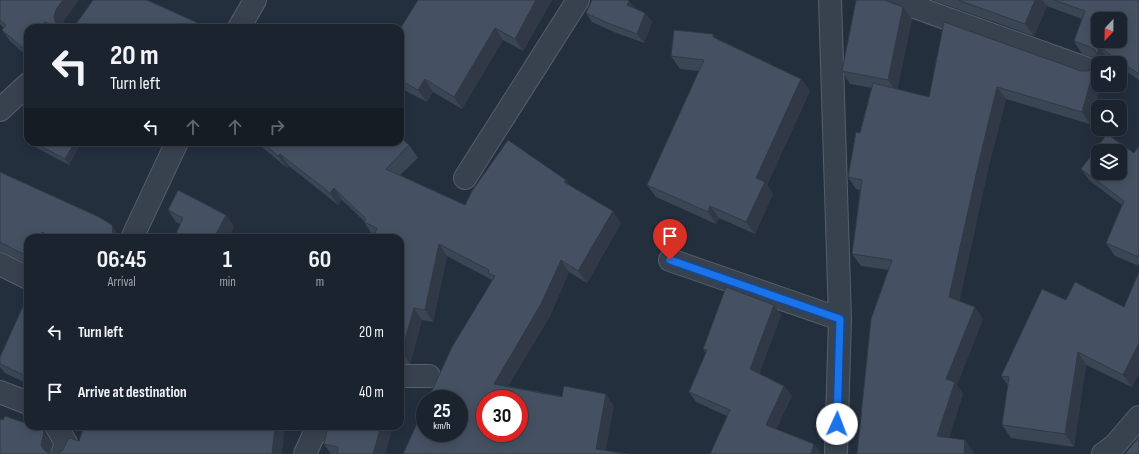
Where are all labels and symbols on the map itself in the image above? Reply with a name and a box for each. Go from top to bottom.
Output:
north arrow [1091,12,1127,48]
pin [653,219,687,260]
speed limit sign: 30 [476,390,528,442]
position arrow [816,403,858,445]

